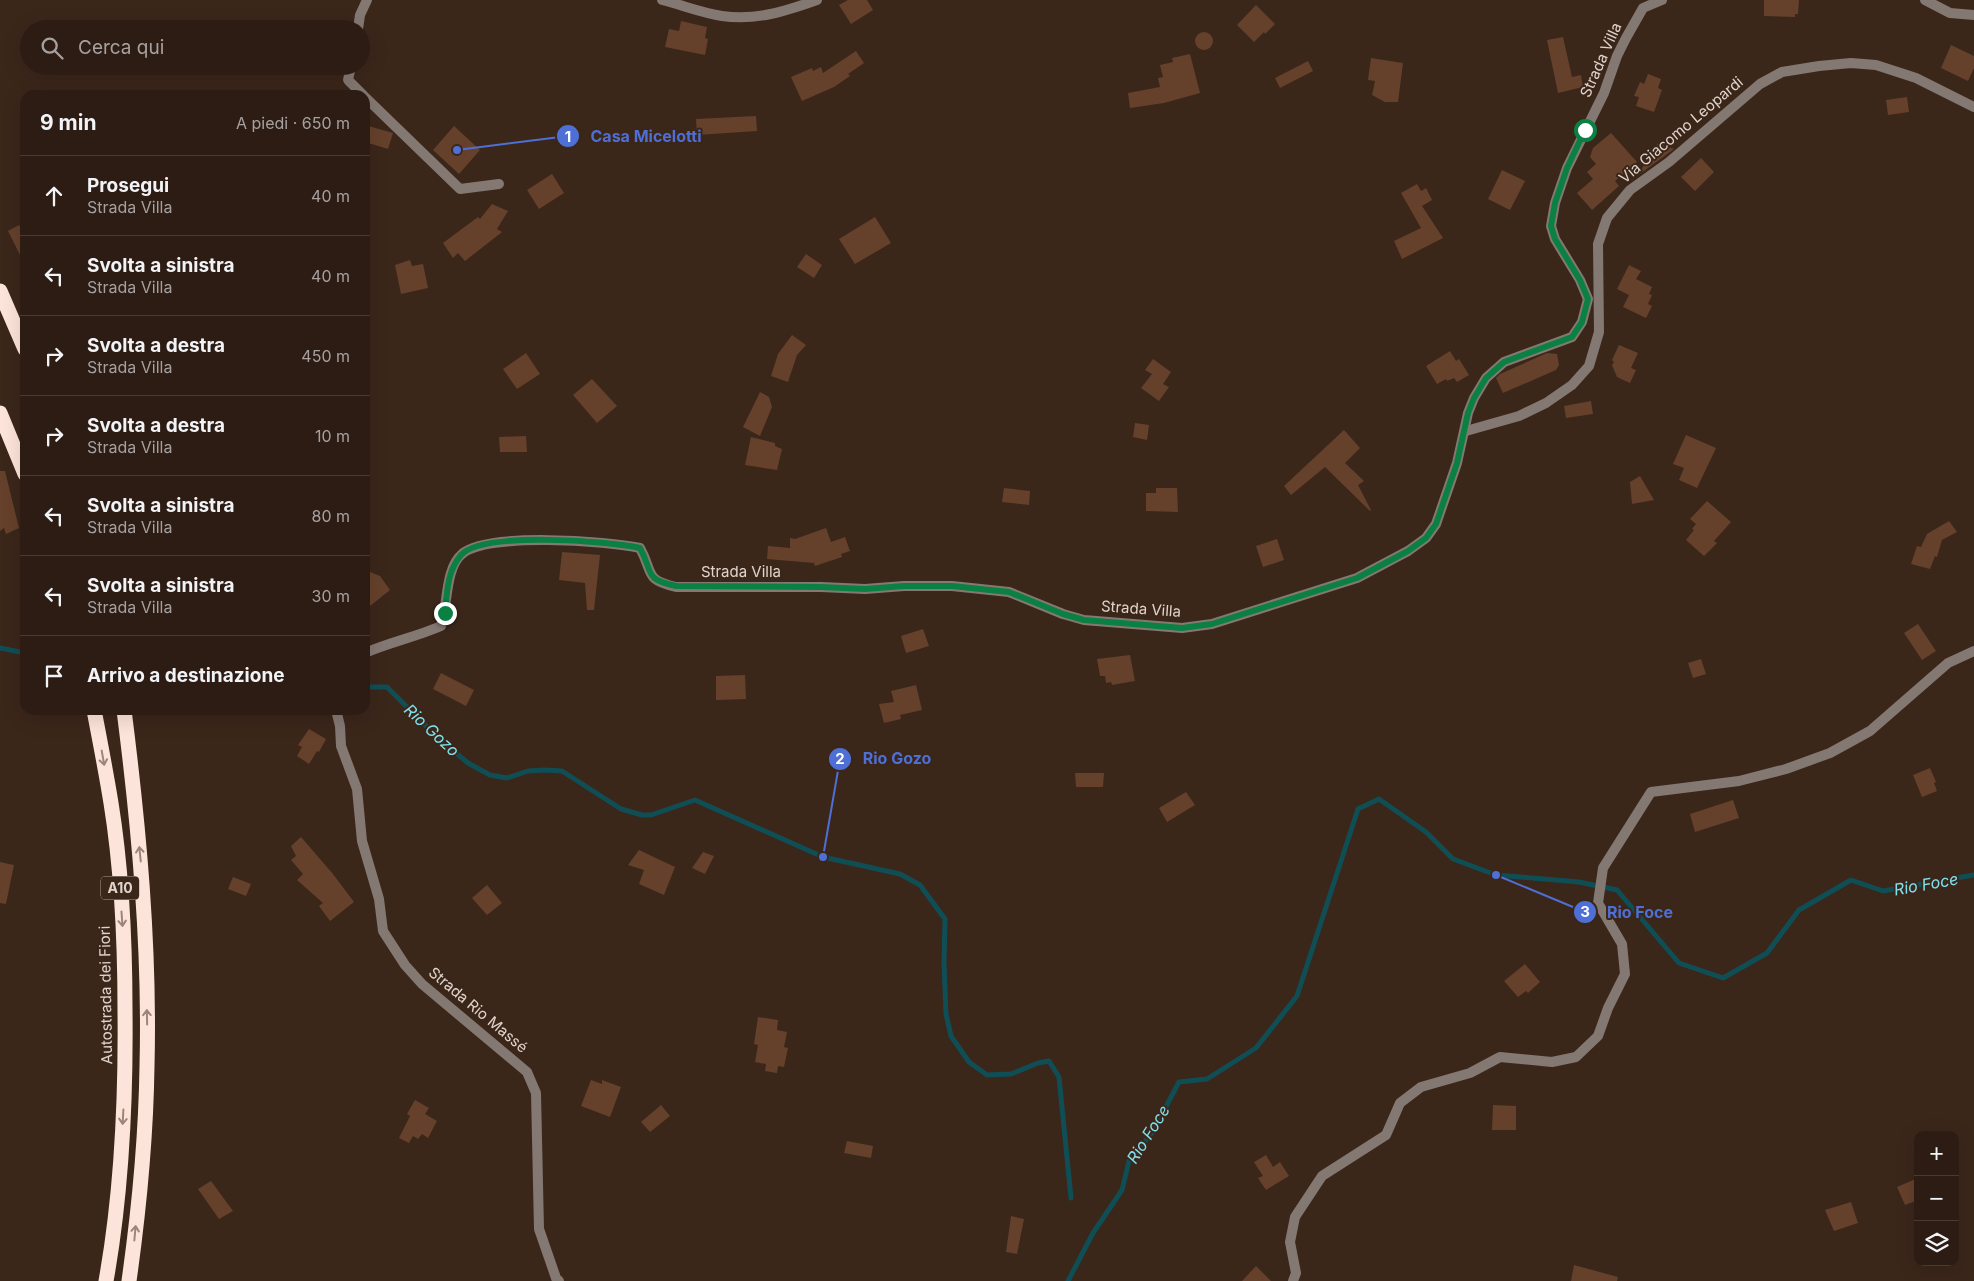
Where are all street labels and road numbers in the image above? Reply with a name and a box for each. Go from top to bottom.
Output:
street label: Strada Villa [1576,19,1626,100]
street label: Via Giacomo Leopardi [1615,72,1747,187]
street label: Strada Villa [701,562,781,581]
street label: Strada Villa [1100,596,1182,621]
road number: A10 [101,876,139,900]
street label: Autostrada dei Fiori [95,926,116,1064]
street label: Strada Rio Massé [425,963,532,1057]

